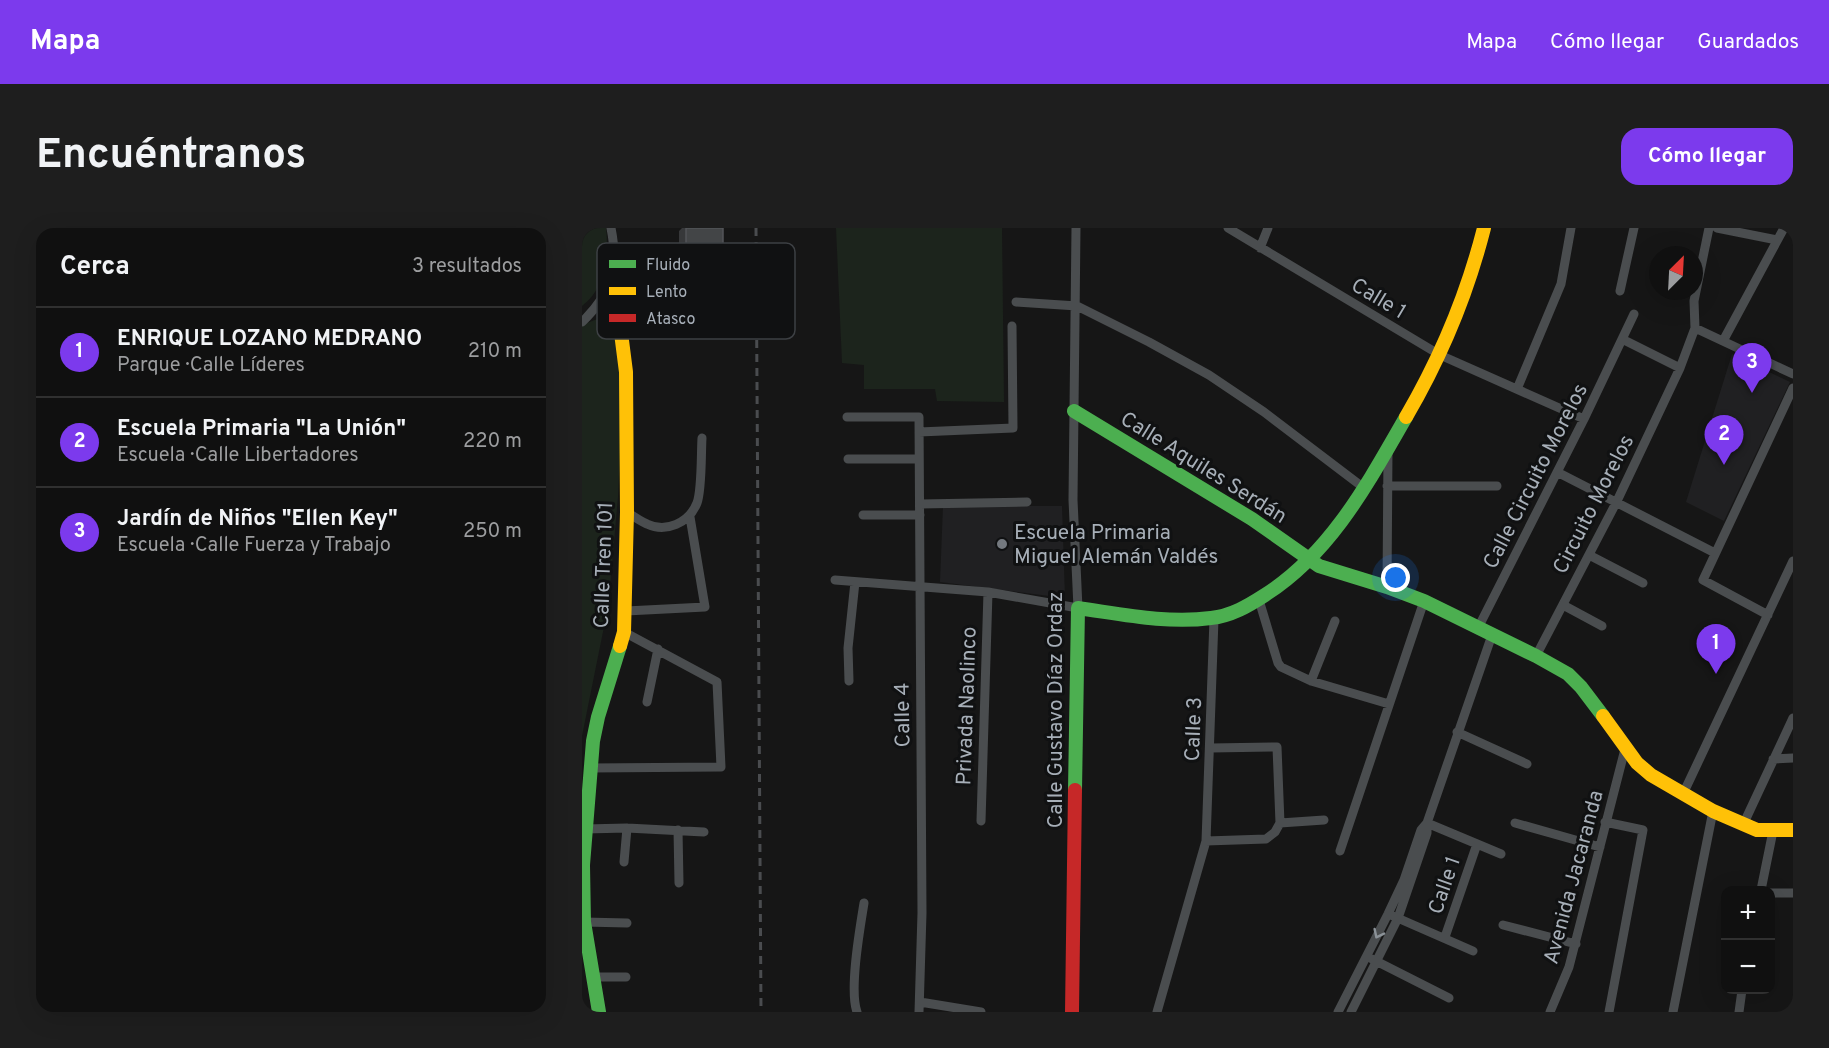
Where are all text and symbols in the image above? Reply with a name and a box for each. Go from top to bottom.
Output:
text: Mapa [30,24,100,60]
text: Mapa [1466,29,1517,56]
text: Cómo llegar [1550,29,1664,56]
text: Guardados [1697,29,1799,56]
button: Cómo llegar [1621,128,1793,185]
text: Encuéntranos [36,130,306,183]
legend [597,243,795,339]
north arrow [1649,246,1703,300]
text: Cerca [60,251,130,284]
text: 3 resultados [412,254,522,280]
text: Fluido [646,256,690,276]
street label: Calle 1 [1346,272,1411,326]
text: Lento [646,283,687,303]
text: Atasco [646,310,695,330]
text: ENRIQUE LOZANO MEDRANO [117,326,422,353]
text: 1 [76,339,84,365]
text: 210 m [468,339,522,365]
pin: 3 [1732,344,1772,393]
text: Parque · Calle Líderes [117,353,305,379]
street label: Calle Circuito Morelos [1477,379,1593,573]
street label: Calle Aquiles Serdán [1115,406,1292,530]
text: Escuela Primaria "La Unión" [117,416,406,443]
pin: 2 [1704,416,1744,465]
text: 2 [73,429,86,455]
text: 220 m [463,429,522,455]
street label: Circuito Morelos [1547,430,1639,578]
text: Escuela · Calle Libertadores [117,443,359,469]
street label: Calle Tren 101 [589,501,620,629]
text: Jardín de Niños "Ellen Key" [117,506,398,533]
text: 3 [74,519,86,545]
text: 250 m [463,519,522,545]
place label: Escuela Primaria Miguel Alemán Valdés [1014,520,1218,571]
text: Escuela · Calle Fuerza y Trabajo [117,533,391,559]
marker: Escuela Primaria Miguel Alemán Valdés [995,537,1009,551]
your location [1381,563,1410,592]
street label: Calle Gustavo Díaz Ordaz [1043,592,1070,828]
pin: 1 [1696,624,1736,674]
street label: Privada Naolinco [951,626,984,786]
street label: Calle 4 [889,682,918,748]
street label: Calle 3 [1180,696,1209,762]
street label: Avenida Jacaranda [1538,788,1611,967]
street label: Calle 1 [1423,853,1468,918]
map controls [1721,886,1775,994]
button: + [1721,886,1775,940]
one-way arrow [1374,928,1386,939]
button: − [1721,940,1775,994]

